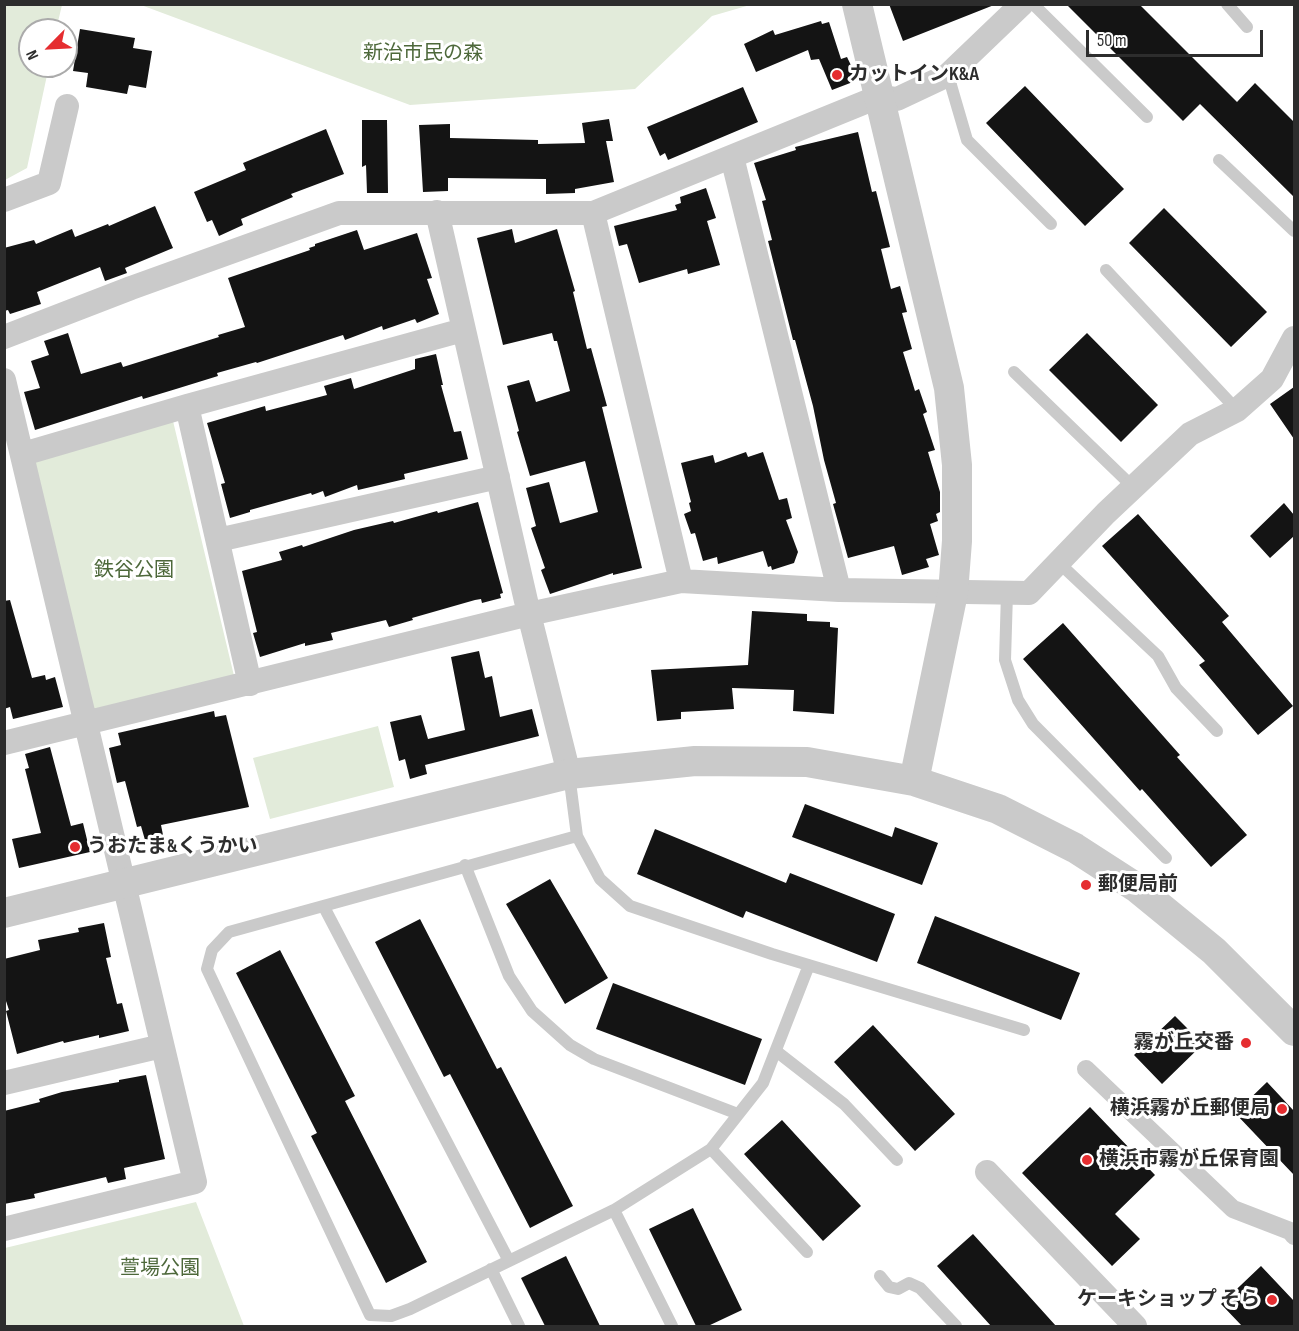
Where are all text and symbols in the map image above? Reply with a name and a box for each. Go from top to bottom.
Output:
north arrow [18,18,78,78]
scale bar [1089,18,1266,56]
text: 50 m [1097,30,1127,51]
park label: 新治市民の森 [363,42,483,66]
text: N [23,47,43,62]
place label: カットインK&A [849,63,979,87]
marker: カットインK&A [830,68,844,82]
park label: 鉄谷公園 [94,559,174,583]
place label: うおたま&くうかい [87,835,258,859]
marker: うおたま&くうかい [68,840,82,854]
place label: 郵便局前 [1098,873,1178,897]
marker: 郵便局前 [1079,878,1093,892]
place label: 霧が丘交番 [1134,1031,1234,1055]
marker: 霧が丘交番 [1239,1036,1253,1050]
place label: 横浜霧が丘郵便局 [1110,1097,1270,1121]
marker: 横浜霧が丘郵便局 [1275,1102,1289,1116]
place label: 横浜市霧が丘保育園 [1099,1148,1279,1172]
marker: 横浜市霧が丘保育園 [1080,1153,1094,1167]
park label: 萱場公園 [120,1257,200,1281]
place label: ケーキショップ そら [1077,1288,1260,1312]
marker: ケーキショップ そら [1265,1293,1279,1307]

